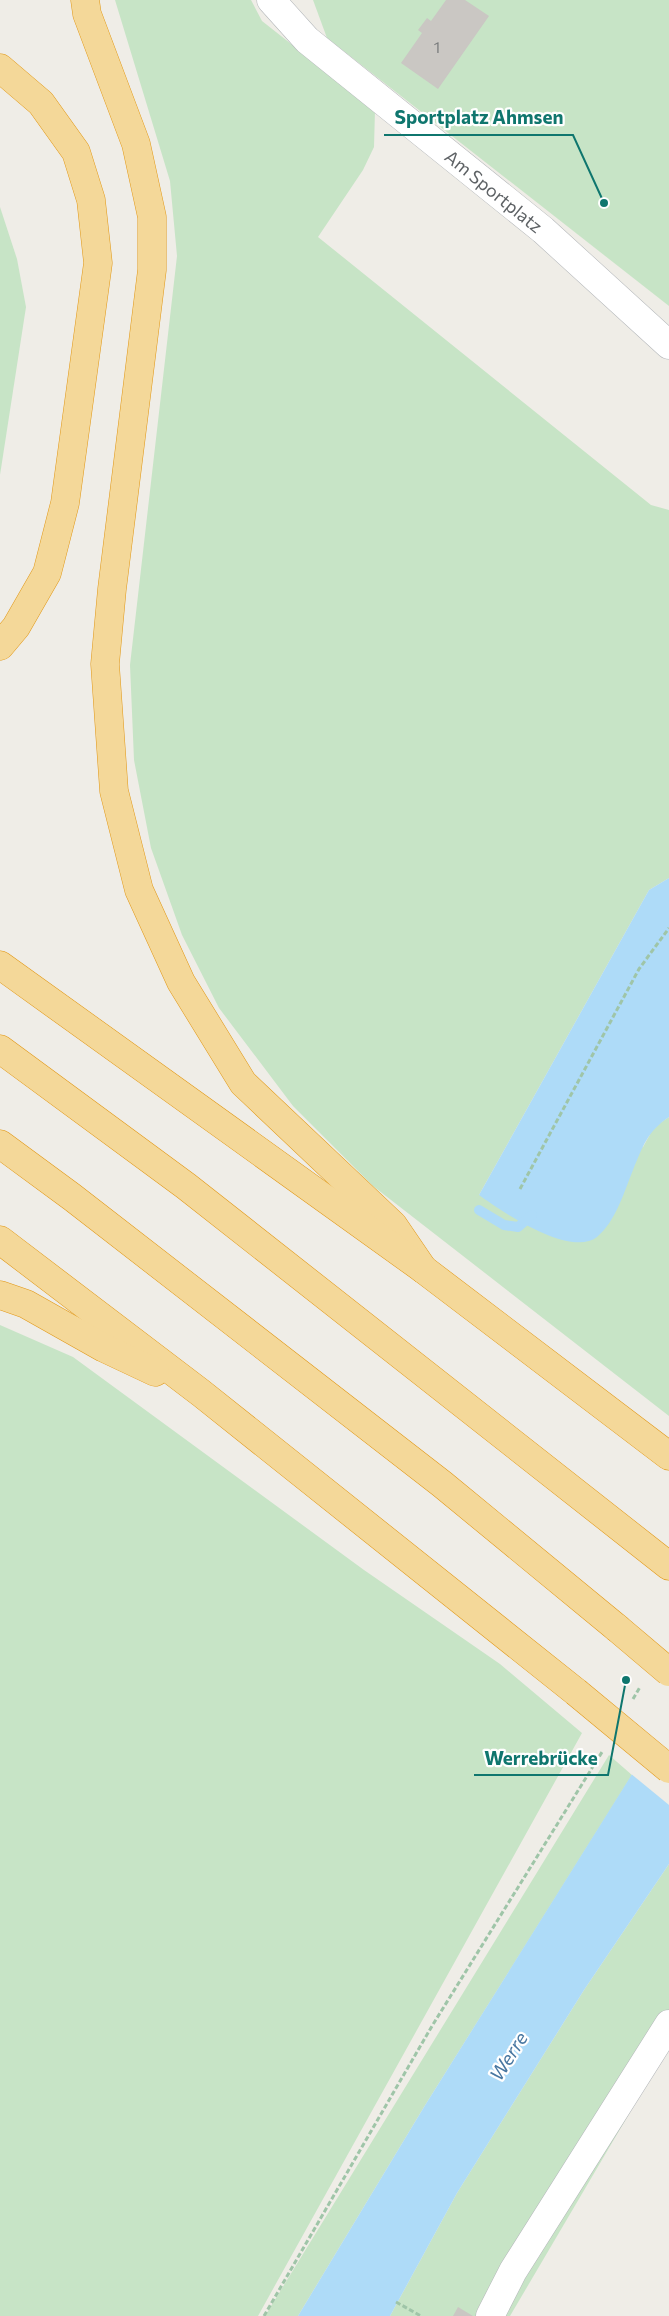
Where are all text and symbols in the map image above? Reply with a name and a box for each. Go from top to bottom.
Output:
house number: 1 [434,38,440,56]
callout: Sportplatz Ahmsen [384,101,573,135]
text: Sportplatz Ahmsen [395,105,563,128]
street label: Am Sportplatz [441,145,547,237]
callout: Werrebrücke [474,1741,608,1775]
text: Werrebrücke [484,1746,598,1769]
water label: Werre [484,2027,532,2085]

